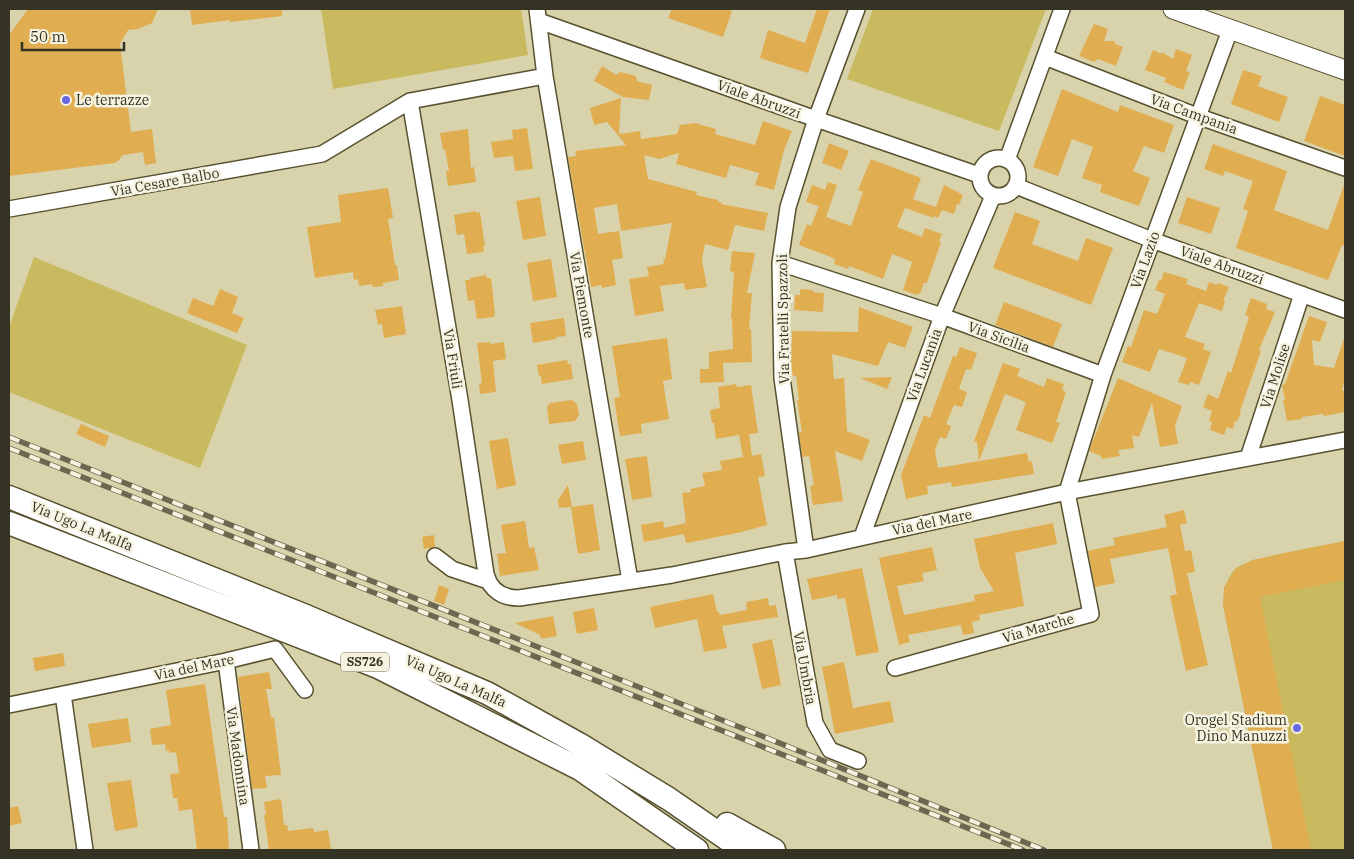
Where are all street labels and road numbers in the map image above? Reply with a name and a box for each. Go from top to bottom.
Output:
street label: Viale Abruzzi [715,76,803,122]
street label: Via Campania [1148,90,1240,138]
street label: Via Cesare Balbo [109,164,221,200]
street label: Via Lazio [1126,229,1164,291]
street label: Viale Abruzzi [1178,242,1266,288]
street label: Via Piemonte [566,250,598,340]
street label: Via Fratelli Spazzoli [773,254,793,384]
street label: Via Sicilia [965,317,1033,357]
street label: Via Lucania [902,325,946,404]
street label: Via Friuli [439,328,467,390]
street label: Via Molise [1256,341,1294,411]
street label: Via Ugo La Malfa [28,497,136,555]
street label: Via del Mare [890,505,974,539]
street label: Via Marche [1000,609,1076,647]
street label: Via Umbria [790,630,820,707]
street label: Via del Mare [152,650,236,684]
street label: Via Ugo La Malfa [403,651,510,711]
road number: SS726 [341,652,389,672]
street label: Via Madonnina [222,705,254,807]

